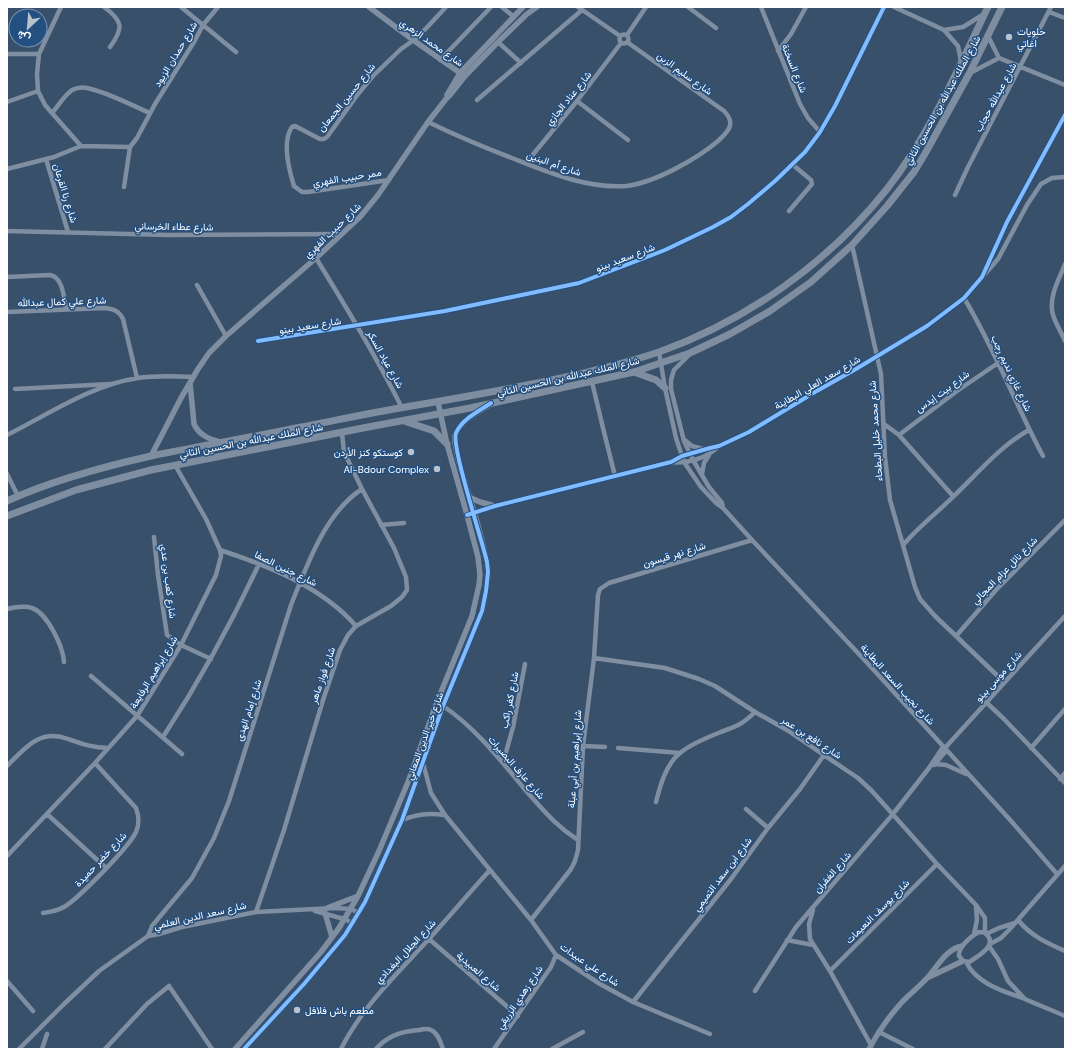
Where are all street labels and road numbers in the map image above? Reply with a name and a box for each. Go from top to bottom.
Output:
street label: شارع محمد الزهري [396,16,466,71]
street label: شارع حمدان الزيود [151,19,200,89]
street label: شارع الملك عبدالله بن الحسين الثاني [901,33,985,168]
street label: شارع السخنة [779,42,810,95]
street label: شارع سليم الزبن [654,49,715,98]
street label: شارع حسين الجمعان [315,60,378,134]
street label: شارع عبدالله حجاب [972,60,1019,134]
street label: شارع عناد الجازي [542,68,596,130]
street label: شارع أم البنين [525,148,583,179]
street label: شارع رنا القرعان [50,162,81,225]
street label: ممر حبيب الفهري [312,166,383,191]
street label: شارع حبيب الفهري [301,200,365,262]
street label: شارع عطاء الخرساني [134,219,214,236]
street label: شارع سعيد بينو [594,240,657,275]
street label: شارع علي كمال عبدالله [17,293,107,312]
street label: شارع سعيد بينو [278,314,342,337]
street label: شارع عياد السكر [364,327,407,391]
street label: شارع غازي نديم رجب [986,333,1035,414]
street label: شارع سعد العلي البطاينة [772,352,864,414]
street label: شارع الملك عبدالله بن الحسين الثاني [496,354,641,401]
street label: شارع بيت إيدس [913,367,972,415]
street label: شارع محمد خليل البطحاء [865,380,885,482]
street label: شارع الملك عبدالله بن الحسين الثاني [178,420,324,463]
street label: شارع نائل عزام المجالي [969,533,1042,609]
street label: شارع نهر قيسون [641,539,707,570]
street label: شارع كعب بن عدي [155,543,180,620]
street label: شارع جنين الصفا [252,548,319,589]
street label: شارع إبراهيم الرفايعة [127,633,180,711]
street label: شارع نجيب السعد البطاينة [858,641,938,728]
street label: شارع فواز ماهر [306,645,338,706]
street label: شارع موسى بينو [972,648,1025,704]
street label: شارع كفر راكب [498,671,521,730]
street label: شارع إمام الهدى [232,678,265,743]
street label: شارع خير الدين المعاني [403,690,448,783]
street label: شارع إبراهيم بن أبي عبلة [565,709,586,809]
street label: شارع نافع بن عمر [778,713,844,762]
street label: شارع عارف البصيرات [485,733,548,802]
street label: شارع خضر حميدة [72,829,129,890]
street label: شارع ابن سعد التميمي [690,834,756,915]
street label: شارع الغفران [811,849,854,896]
street label: شارع يوسف النعيمات [842,876,912,946]
street label: شارع سعد الدين العلمي [153,898,248,934]
street label: شارع الجلال البغدادي [372,916,440,988]
street label: شارع علي عبيدات [556,940,622,991]
street label: شارع العبيدية [454,949,504,994]
street label: شارع زهدي الزريقي [493,963,547,1033]

